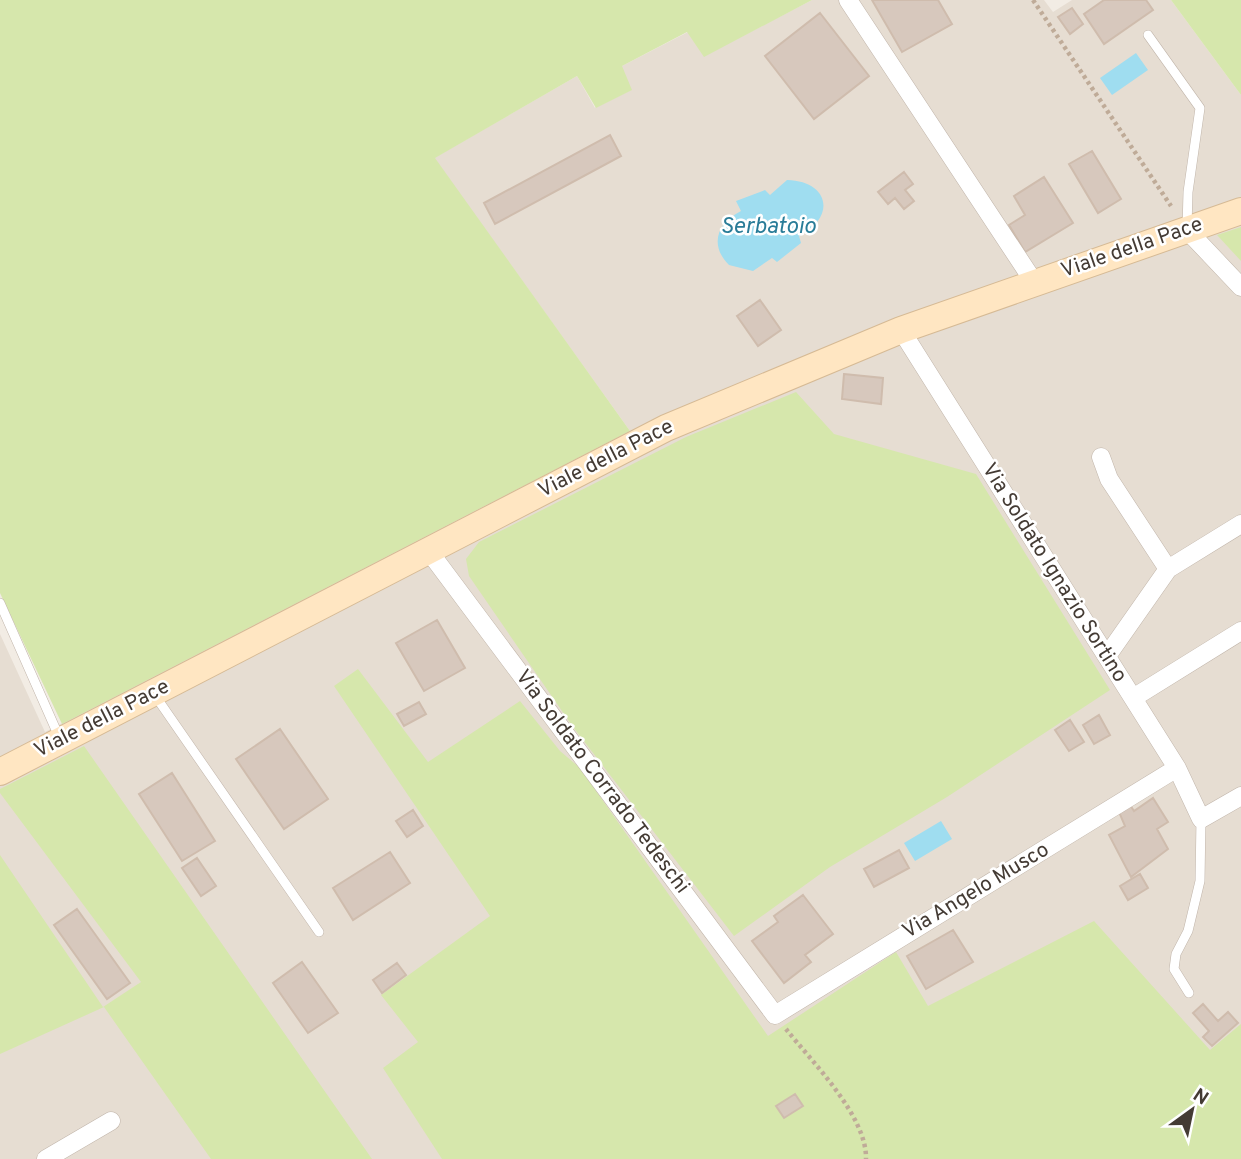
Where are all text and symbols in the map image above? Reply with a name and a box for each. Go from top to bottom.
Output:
street label: Viale della Pace [1058,211,1206,285]
water label: Serbatoio [720,213,817,242]
street label: Viale della Pace [534,413,678,505]
street label: Via Soldato Ignazio Sortino [975,458,1133,688]
street label: Via Soldato Corrado Tedeschi [509,665,695,899]
street label: Viale della Pace [30,673,174,765]
street label: Via Angelo Musco [898,837,1054,945]
north arrow [1157,1075,1227,1145]
text: N [1188,1084,1212,1111]

